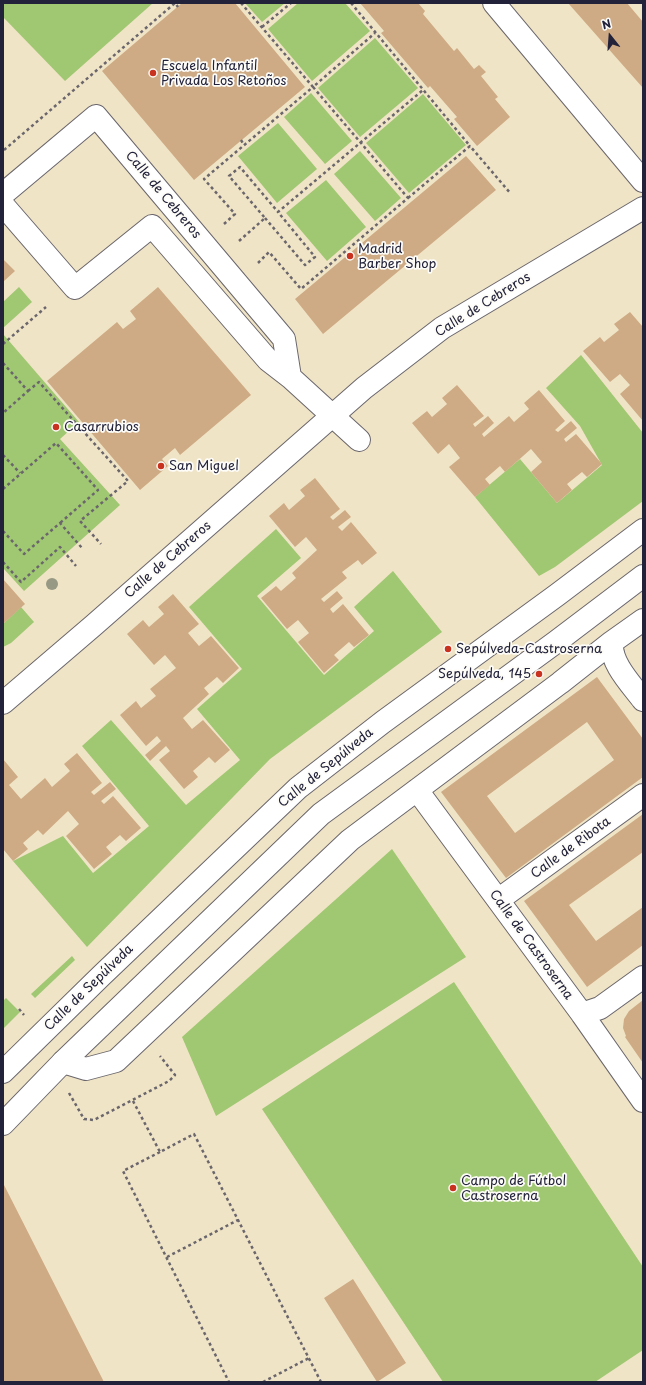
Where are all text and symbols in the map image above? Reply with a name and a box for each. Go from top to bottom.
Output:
text: N [600,15,613,33]
north arrow [590,16,630,56]
place label: Escuela Infantil Privada Los Retoños [161,58,287,89]
marker: Escuela Infantil Privada Los Retoños [148,68,158,78]
street label: Calle de Cebreros [122,148,204,242]
place label: Madrid Barber Shop [358,241,436,272]
marker: Madrid Barber Shop [345,251,355,261]
street label: Calle de Cebreros [432,269,534,341]
place label: Casarrubios [64,419,139,435]
marker: Casarrubios [51,422,61,432]
place label: San Miguel [169,458,239,474]
marker: San Miguel [156,461,166,471]
street label: Calle de Cebreros [122,518,214,602]
place label: Sepúlveda-Castroserna [456,641,602,657]
marker: Sepúlveda-Castroserna [443,644,453,654]
place label: Sepúlveda, 145 [438,666,531,682]
marker: Sepúlveda, 145 [534,669,544,679]
street label: Calle de Sepúlveda [275,725,377,811]
street label: Calle de Ribota [528,814,614,882]
street label: Calle de Castroserna [486,887,576,1003]
street label: Calle de Sepúlveda [41,942,137,1034]
place label: Campo de Fútbol Castroserna [461,1173,566,1204]
marker: Campo de Fútbol Castroserna [448,1183,458,1193]

